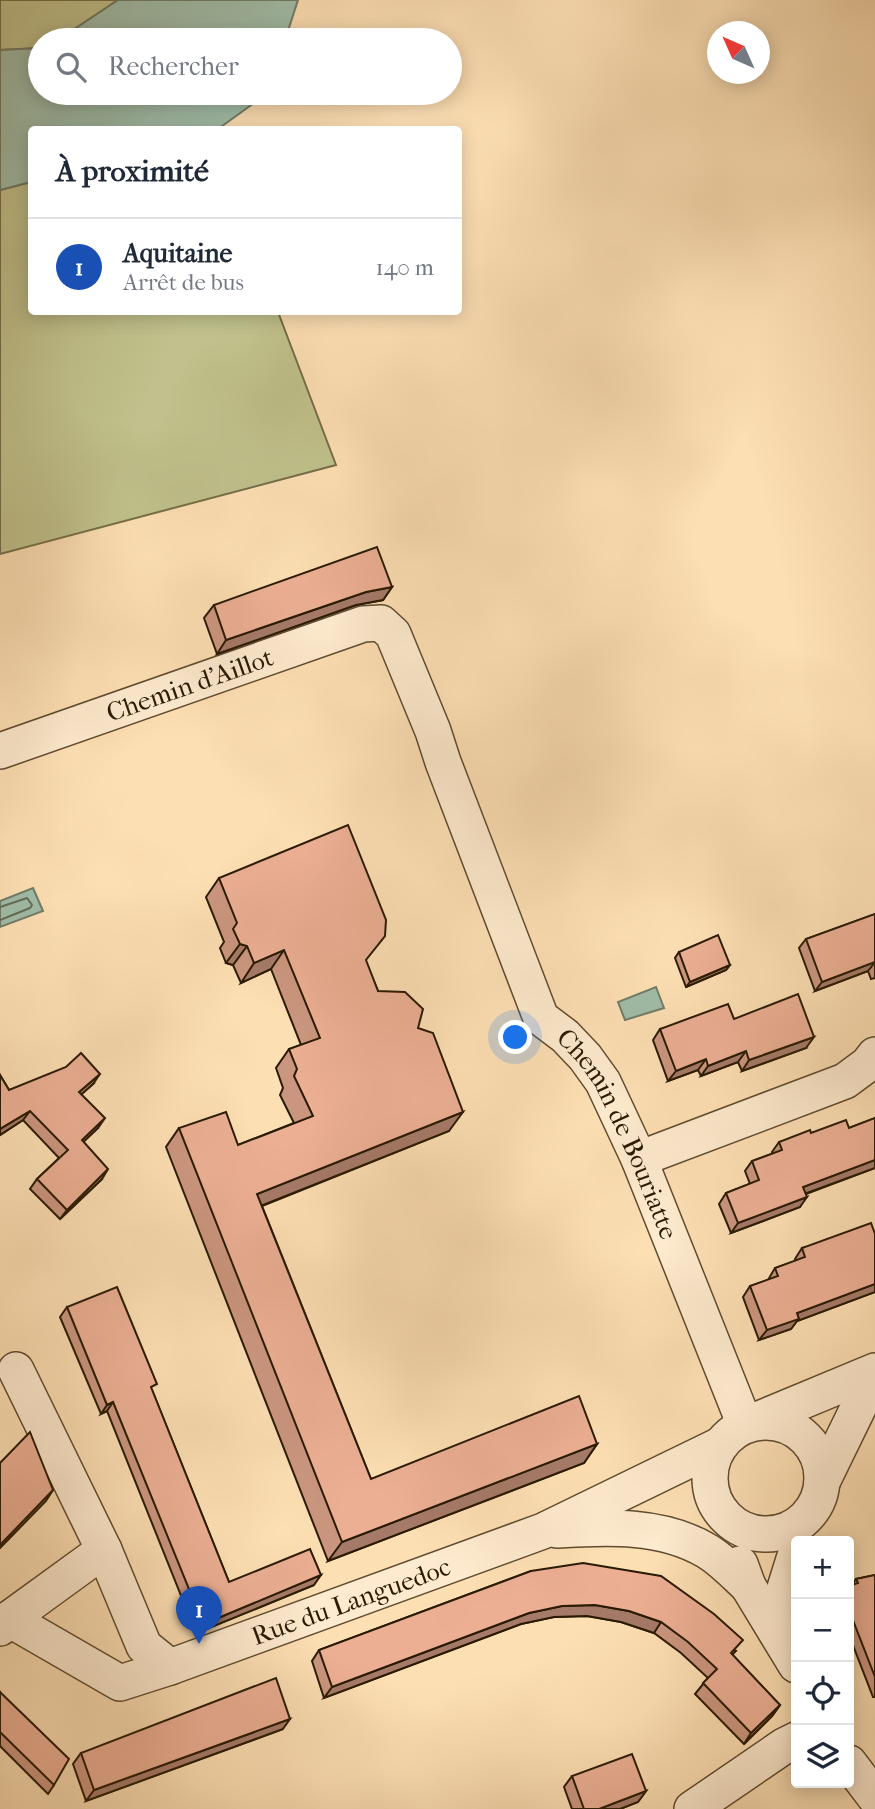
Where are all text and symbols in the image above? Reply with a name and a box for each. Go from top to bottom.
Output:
north arrow [707,21,770,84]
search box [28,28,462,105]
icon: search [52,48,90,86]
text: Rechercher [108,51,239,82]
text: À proximité [56,154,209,189]
text: Aquitaine [123,238,232,269]
text: 1 [75,254,83,281]
text: 140 m [375,254,434,281]
text: Arrêt de bus [123,269,244,296]
street label: Chemin d'Aillot [102,641,278,729]
your location [498,1020,532,1054]
street label: Chemin de Bouriatte [550,1022,684,1244]
map controls [791,1536,854,1788]
button: + [791,1536,854,1599]
street label: Rue du Languedoc [247,1551,455,1652]
pin: 1 [176,1586,222,1644]
button: − [791,1599,854,1662]
button: locate [791,1662,854,1725]
button: layers [791,1725,854,1788]

